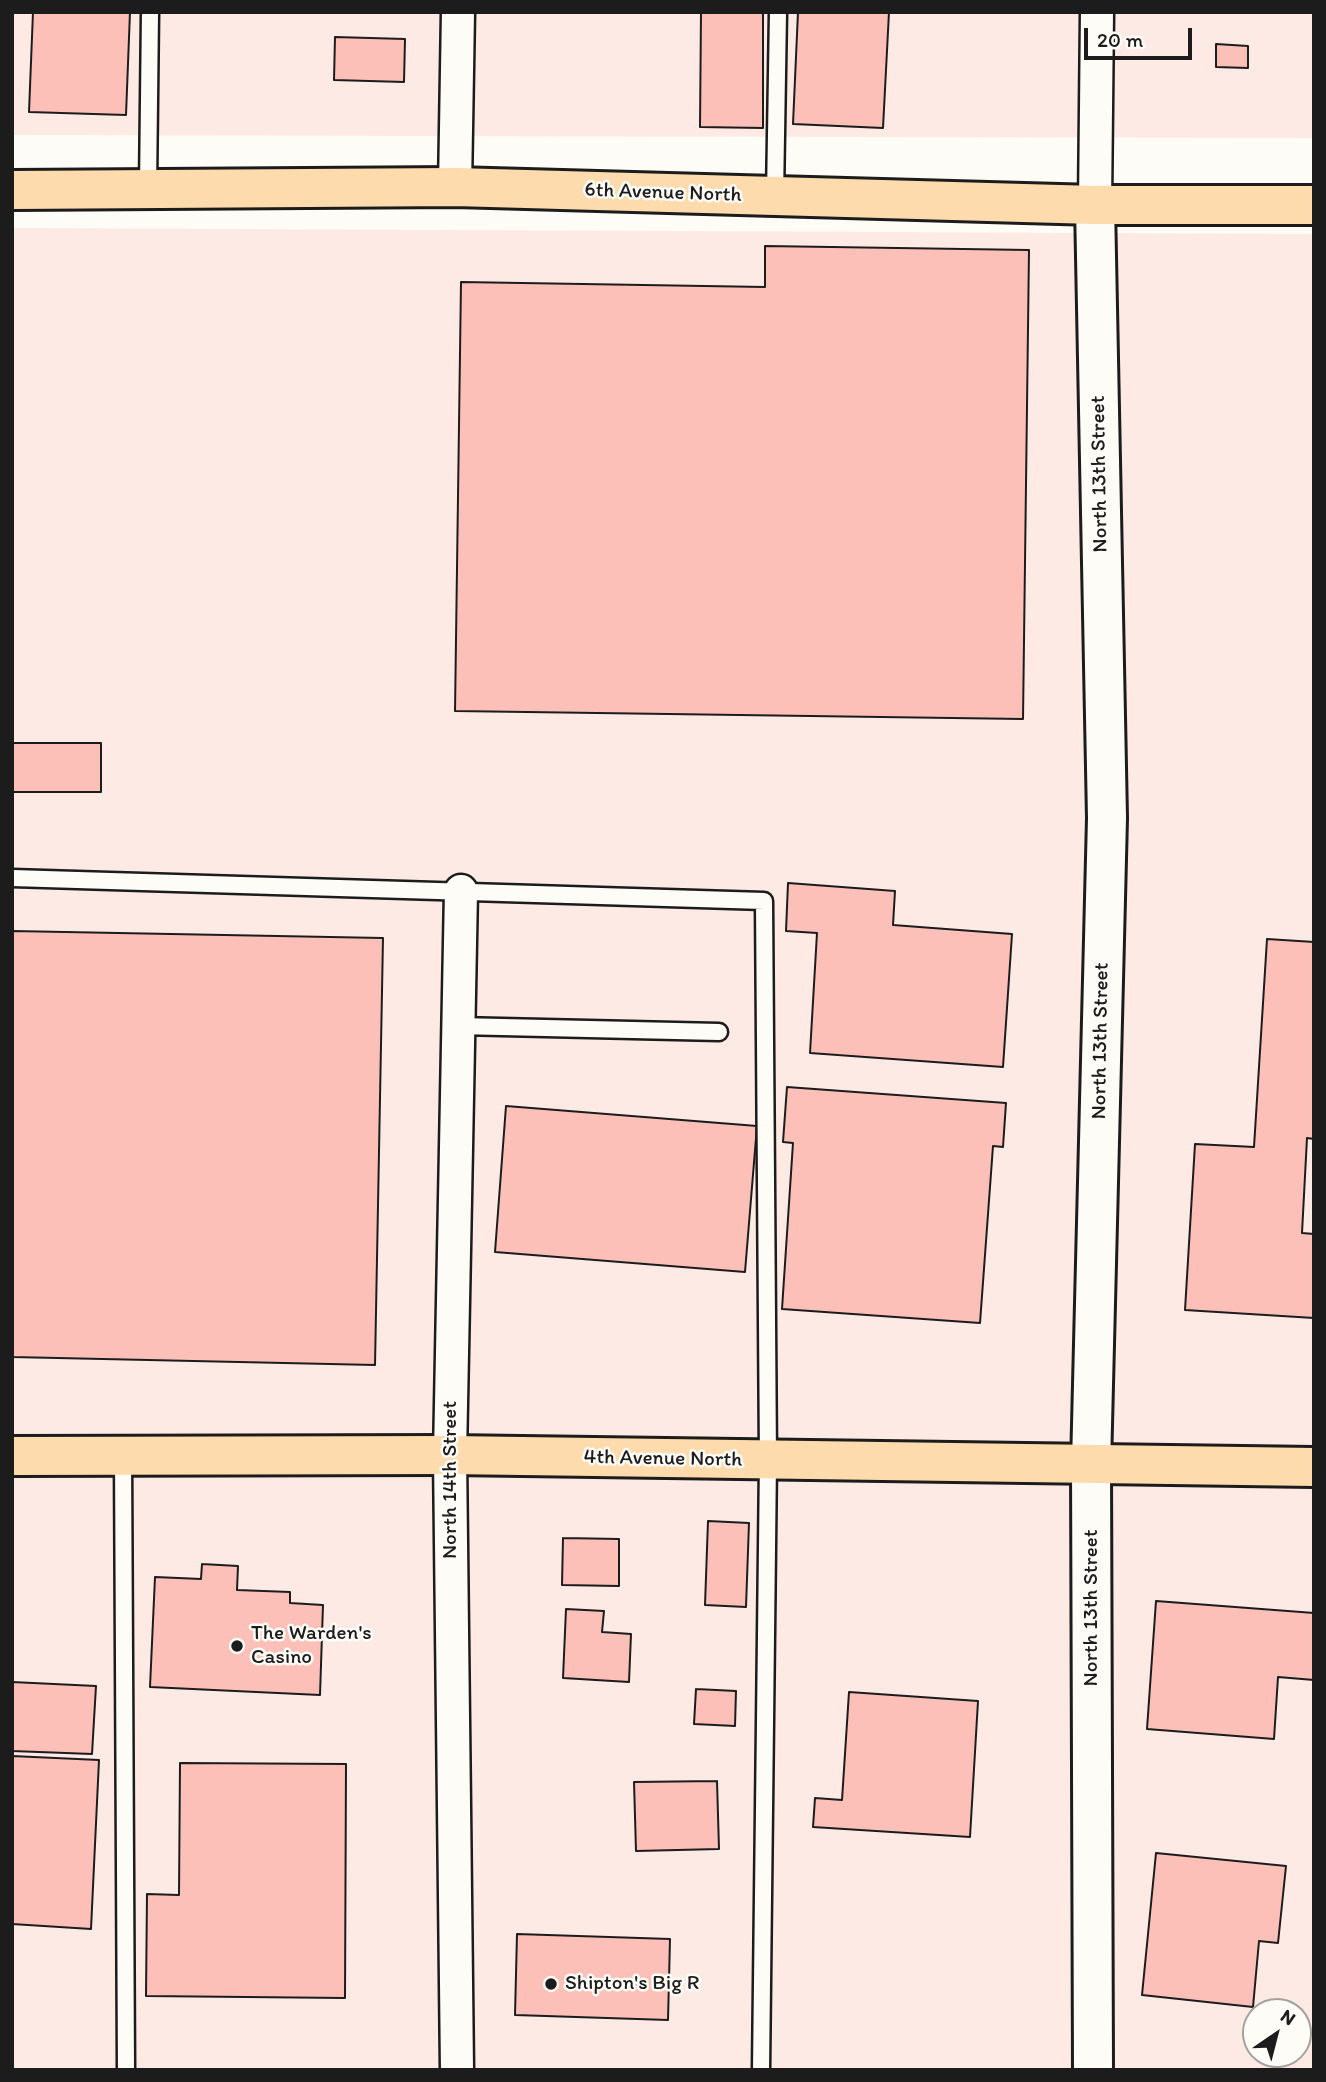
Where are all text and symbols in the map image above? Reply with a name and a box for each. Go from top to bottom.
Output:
scale bar [1088,14,1196,58]
text: 20 m [1097,27,1143,52]
street label: 6th Avenue North [584,178,742,208]
street label: North 13th Street [1086,395,1114,553]
street label: North 13th Street [1087,962,1115,1120]
street label: North 14th Street [438,1401,464,1559]
street label: 4th Avenue North [583,1445,743,1473]
street label: North 13th Street [1079,1529,1105,1687]
place label: The Warden's Casino [251,1621,372,1671]
marker: The Warden's Casino [229,1638,245,1654]
place label: Shipton's Big R [565,1971,699,1997]
marker: Shipton's Big R [543,1976,559,1992]
north arrow [1242,1998,1312,2068]
text: N [1276,2004,1300,2030]

